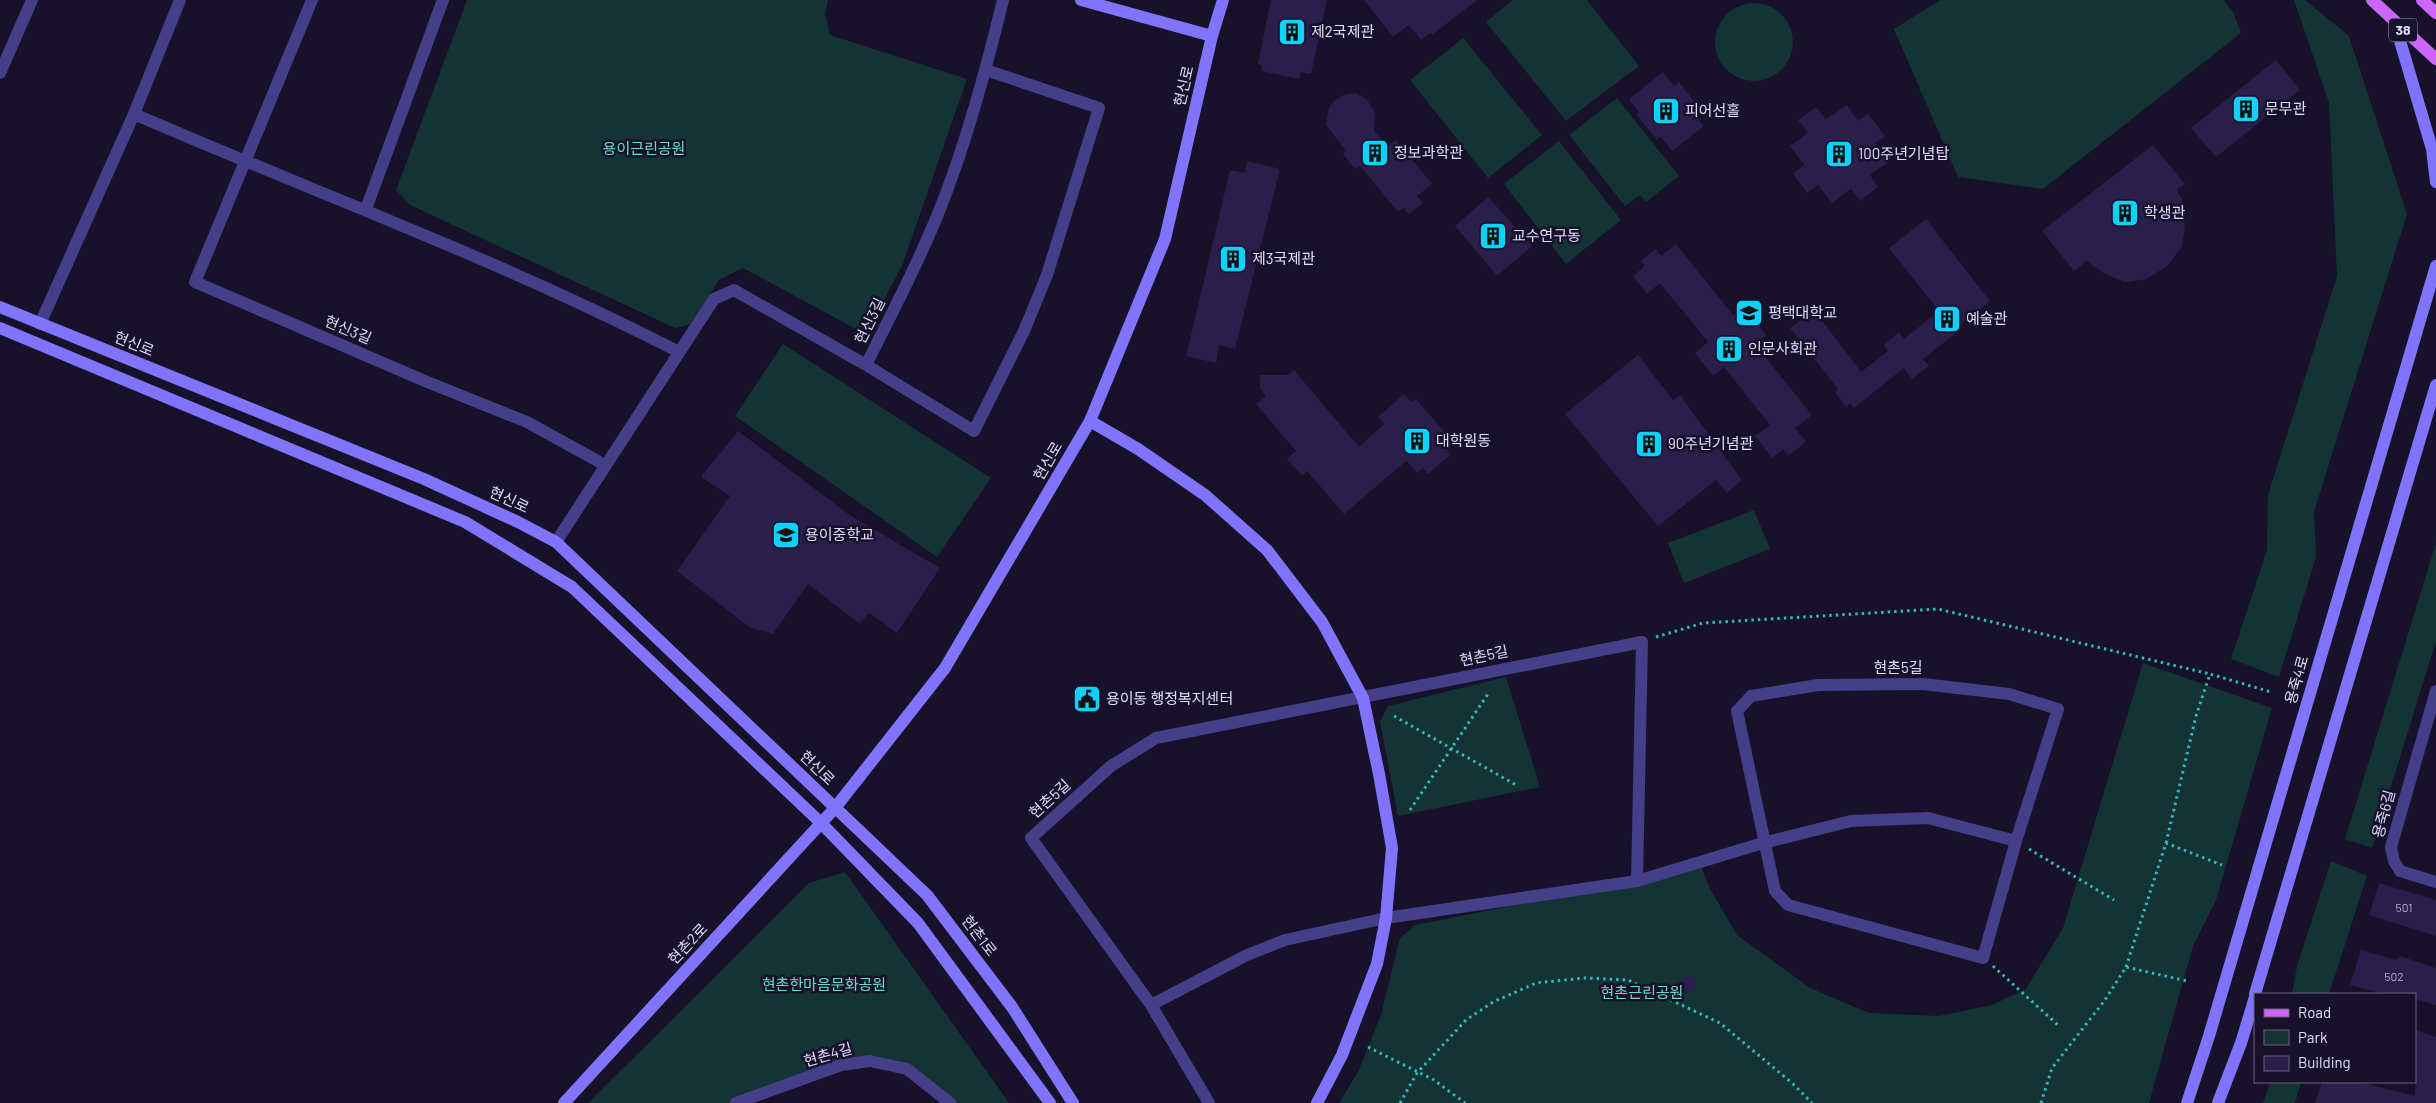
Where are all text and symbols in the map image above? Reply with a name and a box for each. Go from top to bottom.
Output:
building icon: 제2국제관 [1277,17,1307,47]
road number: 38 [2389,18,2417,42]
place label: 제2국제관 [1311,22,1374,40]
street label: 현신로 [1170,64,1196,108]
building icon: 문무관 [2231,94,2261,124]
building icon: 피어선홀 [1651,96,1681,126]
place label: 문무관 [2265,99,2307,117]
place label: 피어선홀 [1685,101,1740,119]
building icon: 정보과학관 [1360,138,1390,168]
park label: 용이근린공원 [603,139,685,157]
building icon: 100주년기념탑 [1824,139,1854,169]
place label: 정보과학관 [1394,143,1463,161]
place label: 100주년기념탑 [1858,144,1949,162]
building icon: 학생관 [2110,198,2140,228]
place label: 학생관 [2144,203,2186,221]
building icon: 교수연구동 [1478,221,1508,251]
place label: 교수연구동 [1512,226,1581,244]
building icon: 제3국제관 [1218,244,1248,274]
place label: 제3국제관 [1252,249,1315,267]
street label: 현신3길 [850,295,888,347]
school or university icon: 평택대학교 [1734,298,1764,328]
place label: 평택대학교 [1768,303,1837,321]
building icon: 예술관 [1932,304,1962,334]
place label: 예술관 [1966,309,2008,327]
street label: 현신3길 [322,311,375,347]
street label: 현신로 [112,327,157,359]
building icon: 인문사회관 [1714,334,1744,364]
place label: 인문사회관 [1748,339,1817,357]
building icon: 대학원동 [1402,426,1432,456]
building icon: 90주년기념관 [1634,429,1664,459]
place label: 대학원동 [1436,431,1491,449]
place label: 90주년기념관 [1668,434,1753,452]
street label: 현신로 [1029,438,1065,483]
street label: 현신로 [487,482,532,516]
school or university icon: 용이중학교 [771,520,801,550]
place label: 용이중학교 [805,525,874,543]
street label: 현촌5길 [1458,641,1510,669]
street label: 용죽4로 [2281,653,2312,706]
street label: 현촌5길 [1873,658,1923,676]
public building icon: 용이동 행정복지센터 [1072,684,1102,714]
place label: 용이동 행정복지센터 [1106,689,1233,707]
street label: 현신로 [797,746,839,788]
street label: 현촌5길 [1025,775,1074,821]
street label: 용죽6길 [2368,788,2398,840]
house number: 501 [2396,900,2412,914]
street label: 현촌1로 [959,911,1001,959]
street label: 현촌2로 [664,919,711,968]
house number: 502 [2384,969,2404,983]
park label: 현촌한마음문화공원 [762,975,886,993]
park label: 현촌근린공원 [1601,983,1683,1001]
legend [2254,993,2416,1083]
text: Road [2298,1003,2331,1021]
text: Park [2298,1028,2328,1046]
street label: 현촌4길 [801,1039,854,1070]
text: Building [2298,1053,2351,1071]

